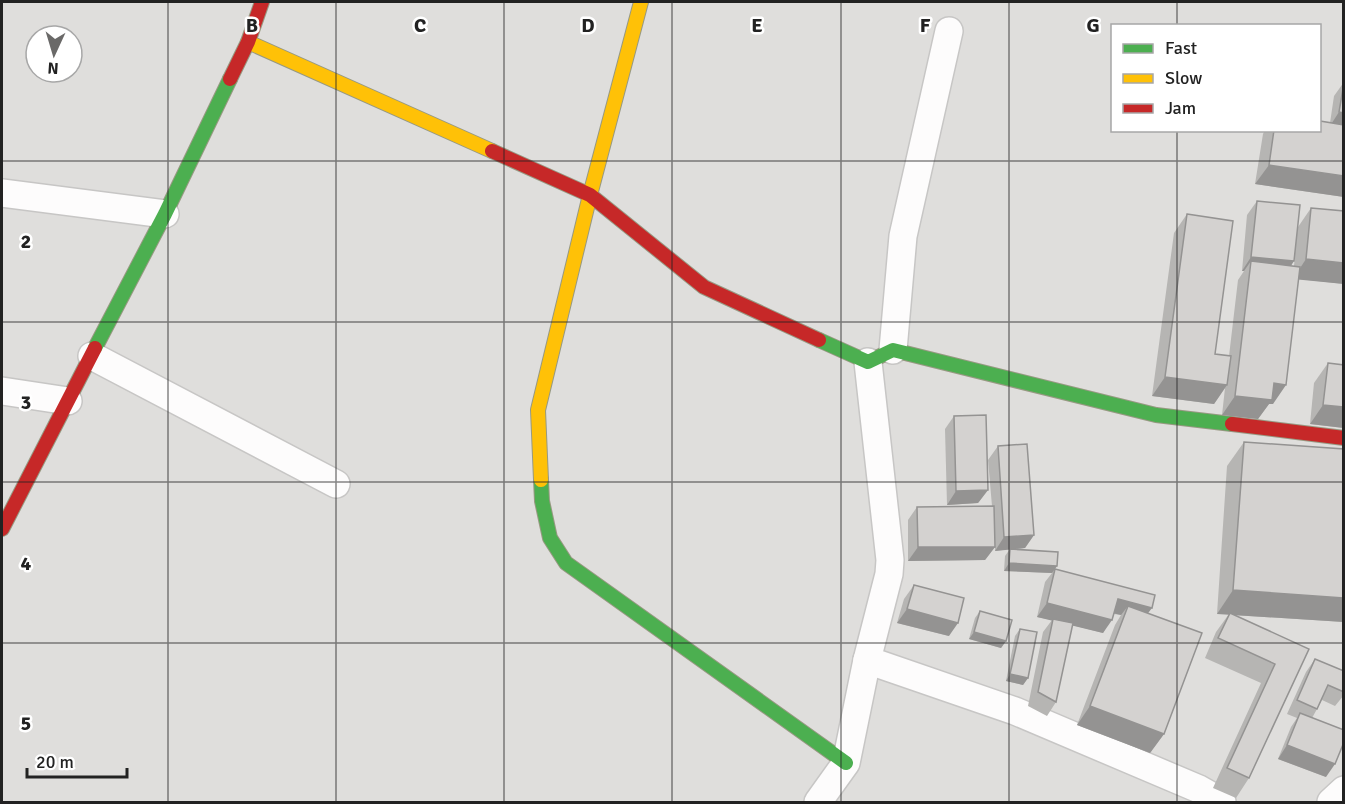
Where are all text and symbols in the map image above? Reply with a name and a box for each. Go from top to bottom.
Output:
text: B [246,13,258,38]
text: C [414,13,426,38]
text: D [581,13,595,38]
text: E [751,13,763,38]
text: F [920,13,931,38]
text: G [1086,13,1100,38]
north arrow [24,24,84,84]
legend [1111,24,1321,132]
text: Fast [1165,37,1197,59]
text: N [47,58,59,78]
text: Slow [1165,67,1202,89]
text: Jam [1165,97,1196,119]
text: 2 [21,229,31,254]
text: 3 [21,390,31,415]
text: 4 [21,551,32,576]
text: 5 [21,711,31,736]
scale bar [27,741,128,779]
text: 20 m [36,751,74,773]

